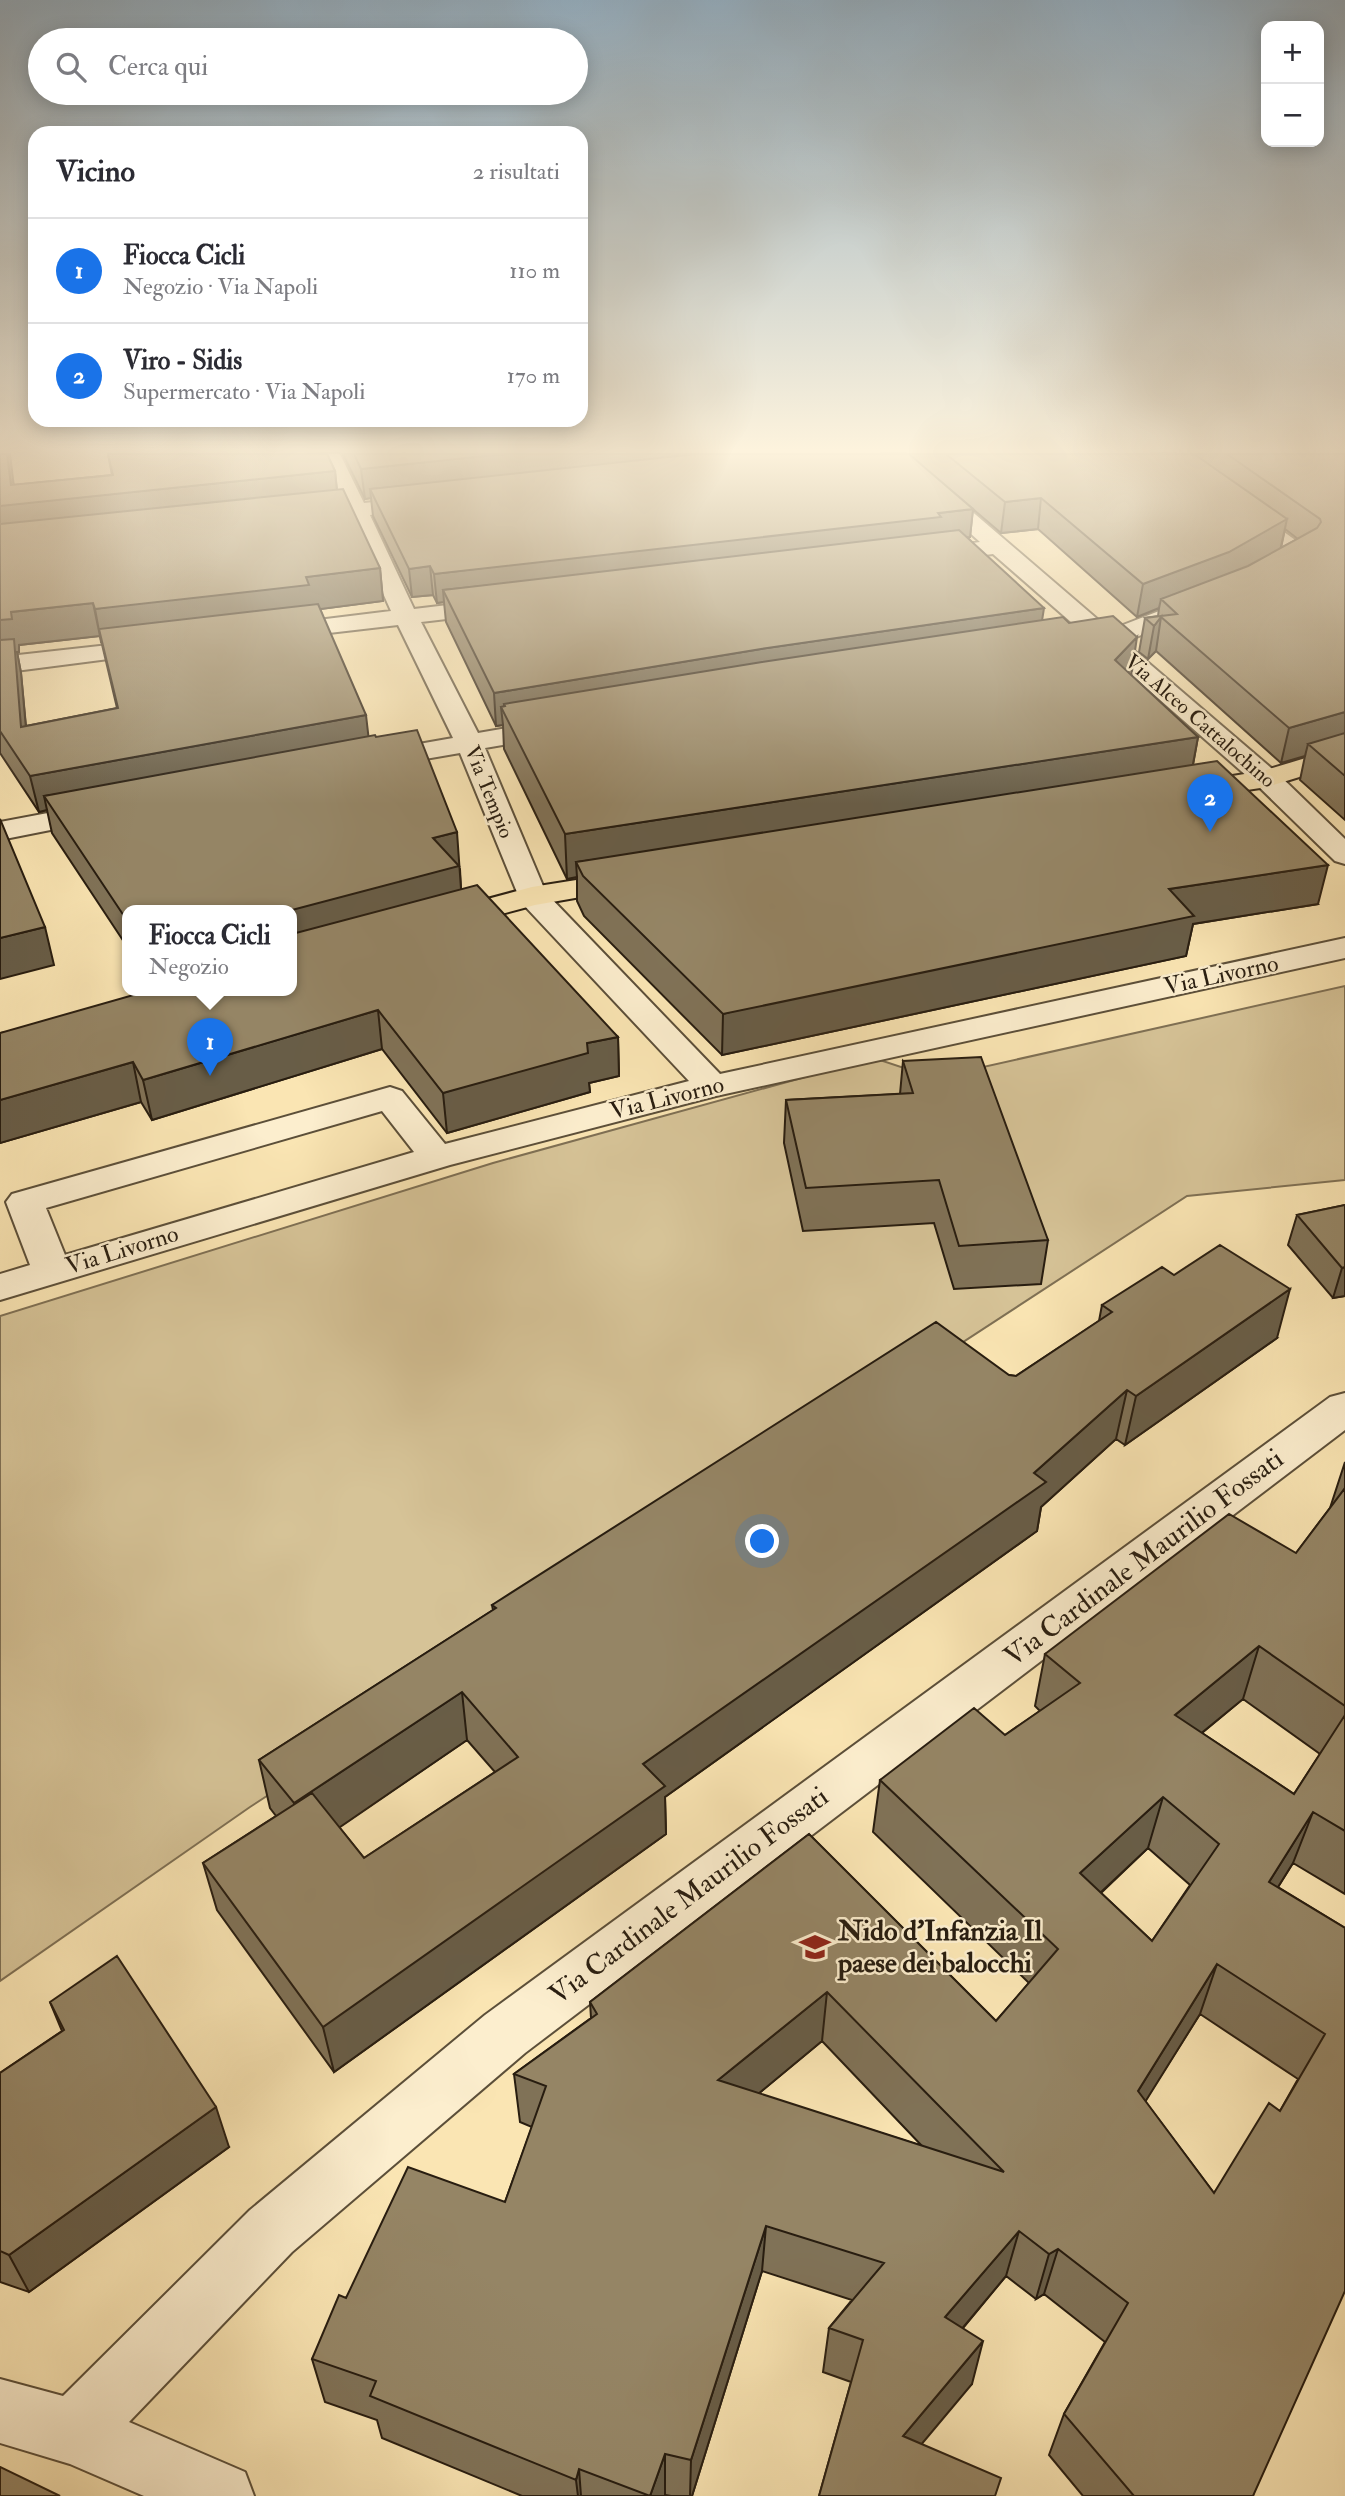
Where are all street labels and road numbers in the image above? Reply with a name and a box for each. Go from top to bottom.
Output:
street label: Via Alceo Cattalochino [1119,648,1281,794]
street label: Via Tempio [458,742,520,842]
street label: Via Livorno [1161,948,1281,1002]
street label: Via Livorno [607,1069,727,1127]
street label: Via Livorno [62,1218,182,1282]
street label: Via Cardinale Maurilio Fossati [997,1441,1291,1675]
street label: Via Cardinale Maurilio Fossati [542,1779,836,2013]

